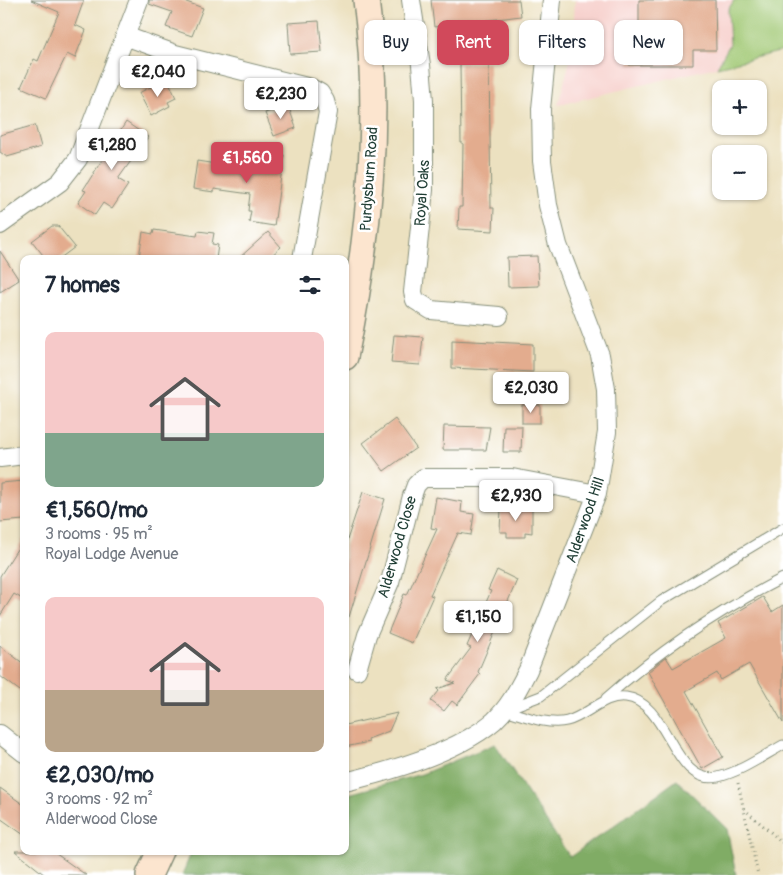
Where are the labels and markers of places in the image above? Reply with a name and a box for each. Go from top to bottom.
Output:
pin: €2,040 [117,56,199,98]
pin: €2,230 [240,78,322,120]
pin: €1,280 [71,128,153,171]
pin: €1,560 [206,142,288,184]
pin: €2,030 [490,372,572,414]
pin: €2,930 [475,480,557,522]
pin: €1,150 [437,600,519,643]

